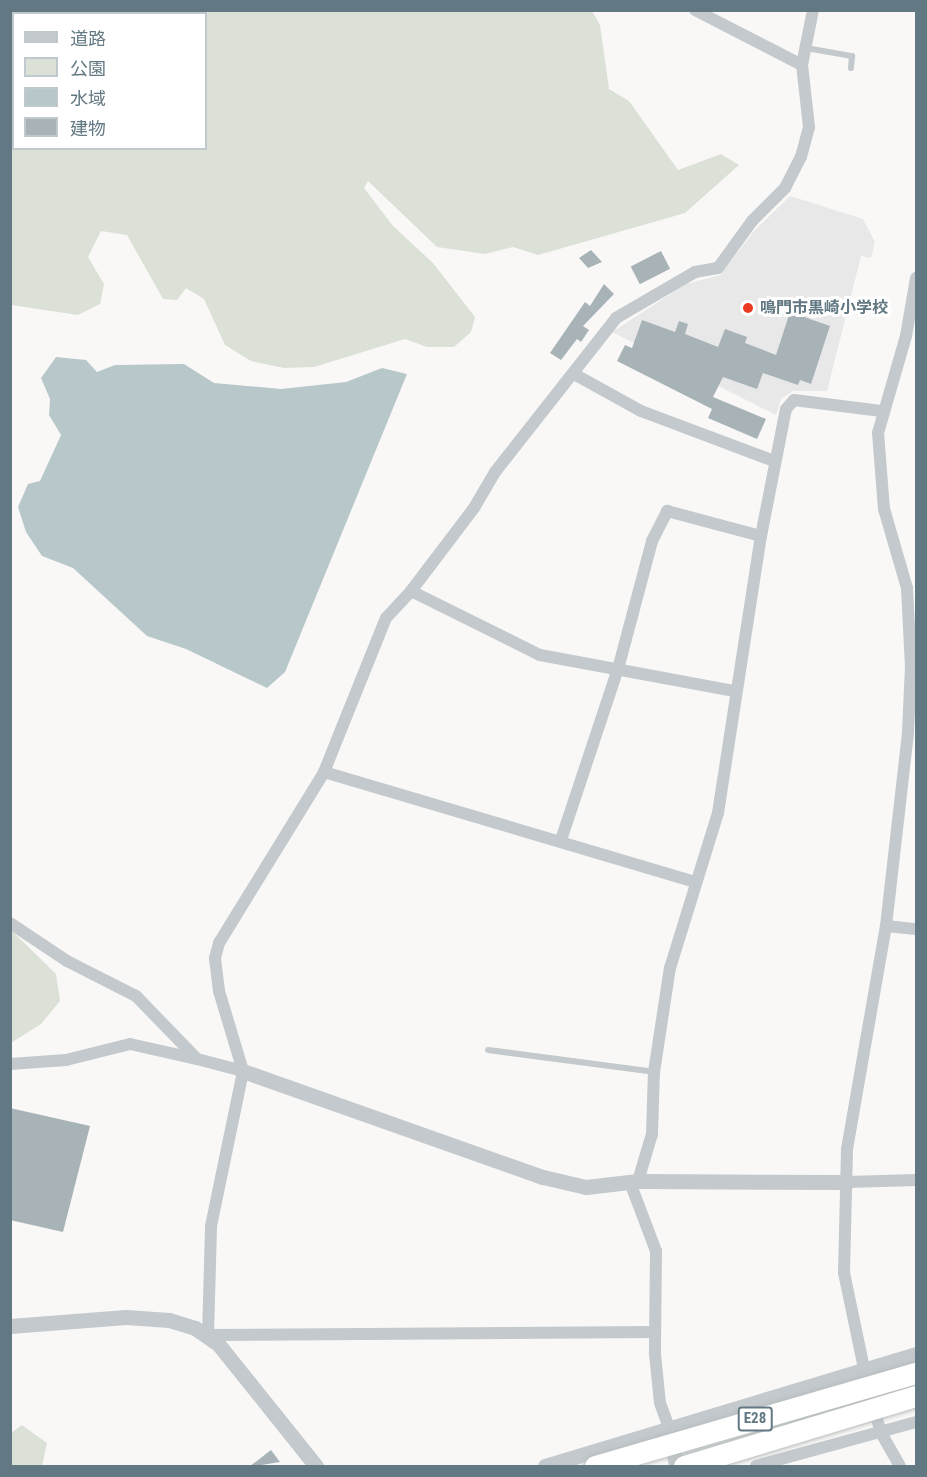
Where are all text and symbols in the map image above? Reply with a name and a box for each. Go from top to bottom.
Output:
legend [12,12,207,150]
text: 道路 [70,28,106,49]
text: 公園 [70,58,106,79]
text: 水域 [70,88,106,109]
text: 建物 [70,118,106,139]
place label: 鳴門市黒崎小学校 [760,298,888,318]
marker: 鳴門市黒崎小学校 [741,301,755,315]
road number: E28 [737,1407,773,1431]

